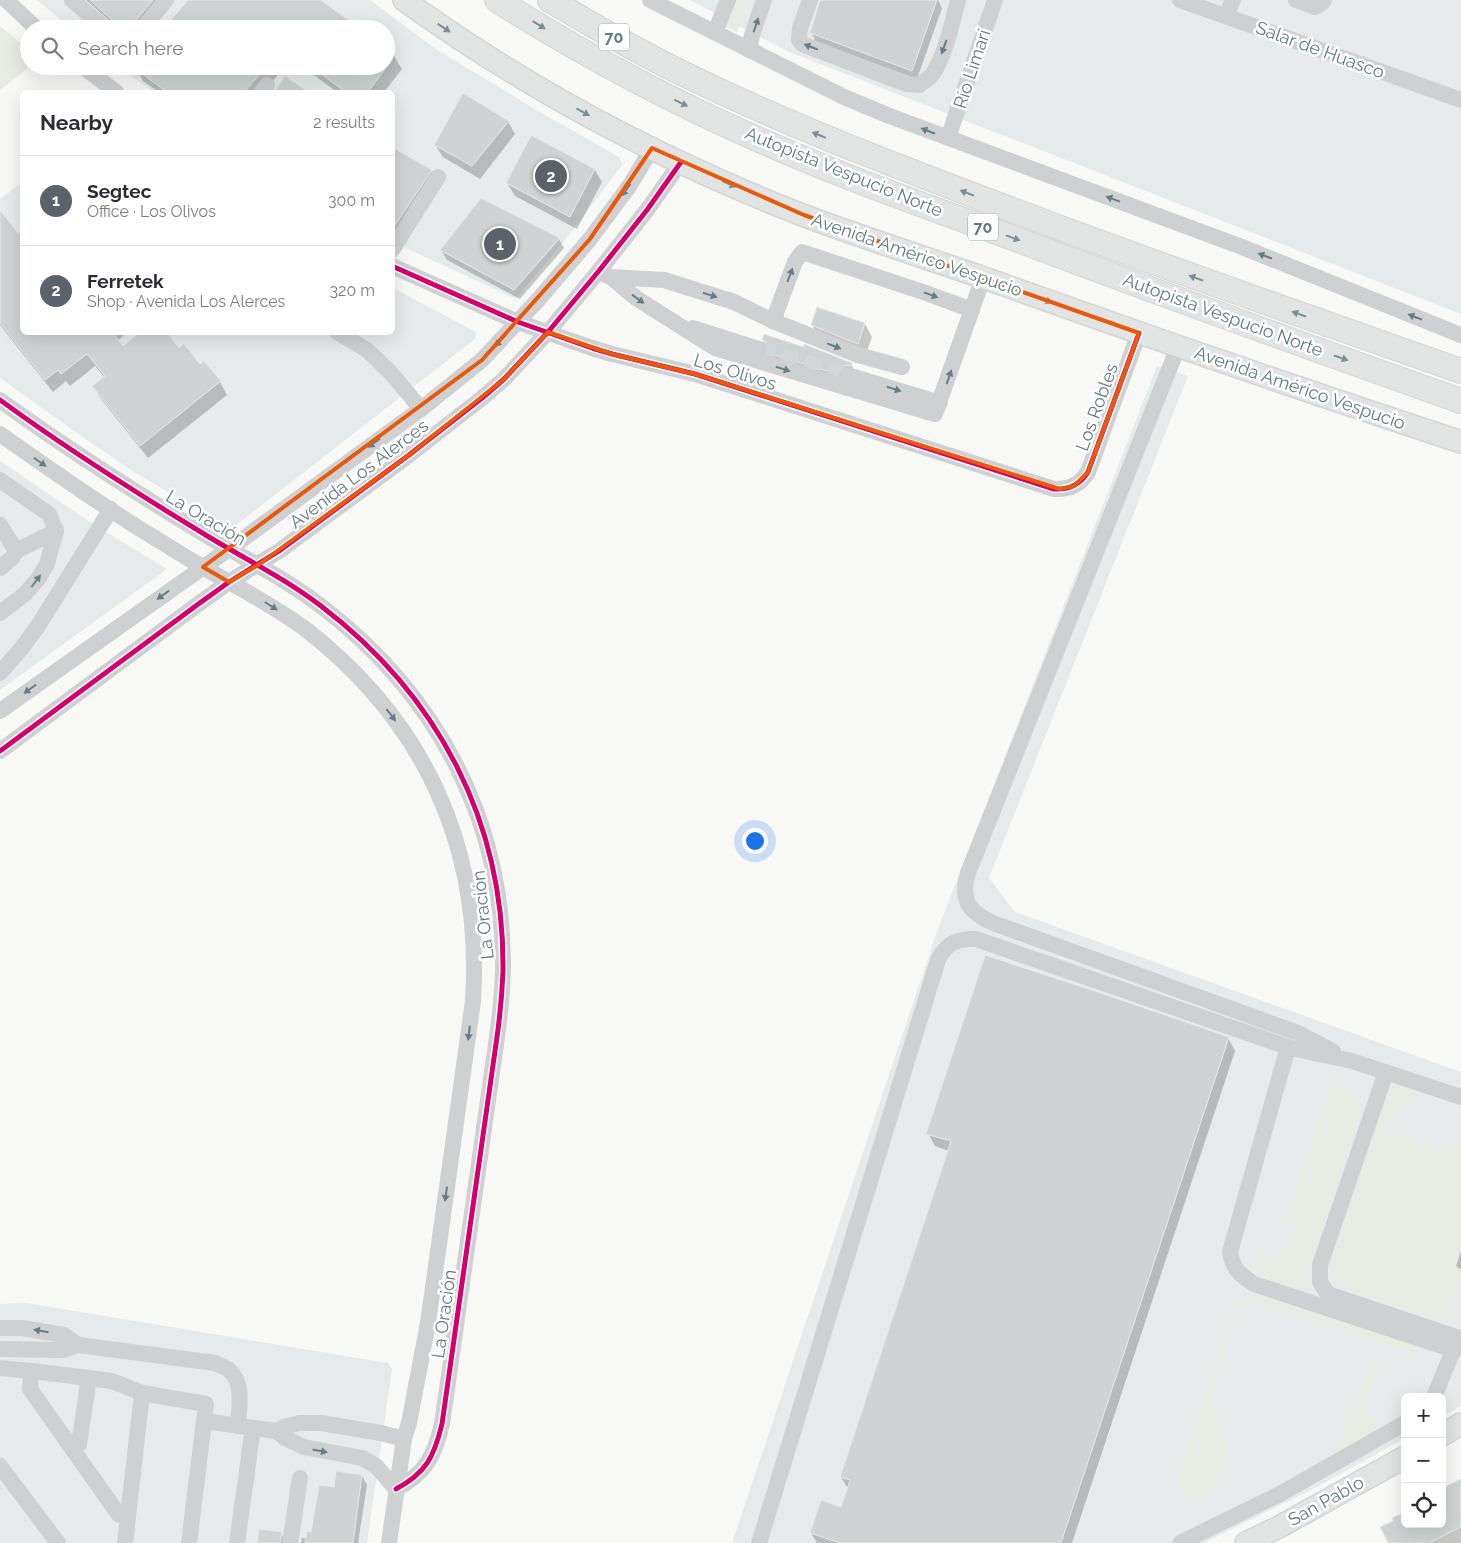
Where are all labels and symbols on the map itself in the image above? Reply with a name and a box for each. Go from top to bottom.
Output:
one-way arrow [753,17,760,32]
street label: Salar de Huasco [1253,17,1388,83]
one-way arrow [532,21,545,30]
one-way arrow [437,23,451,33]
road number: 70 [599,24,629,51]
street label: Río Limarí [949,27,994,111]
one-way arrow [940,40,948,55]
one-way arrow [803,43,818,51]
one-way arrow [674,99,689,107]
one-way arrow [576,108,589,117]
street label: Autopista Vespucio Norte [742,122,946,221]
one-way arrow [920,126,935,134]
one-way arrow [811,131,826,139]
pin: 2 [535,157,567,195]
one-way arrow [722,180,736,188]
one-way arrow [621,183,632,196]
one-way arrow [960,189,975,196]
one-way arrow [1105,195,1120,203]
street label: Avenida Américo Vespucio [809,209,1026,301]
road number: 70 [968,213,998,240]
pin: 1 [484,225,516,263]
one-way arrow [1006,234,1021,242]
one-way arrow [1257,252,1272,260]
one-way arrow [787,267,794,282]
street label: Autopista Vespucio Norte [1120,269,1326,361]
one-way arrow [1188,274,1203,282]
one-way arrow [703,291,718,299]
one-way arrow [924,292,939,299]
one-way arrow [631,294,645,304]
one-way arrow [1038,297,1053,304]
one-way arrow [1292,310,1307,318]
one-way arrow [1408,313,1423,321]
one-way arrow [494,335,506,347]
street label: Avenida Américo Vespucio [1192,342,1409,434]
one-way arrow [827,343,842,350]
street label: Los Olivos [691,349,779,394]
one-way arrow [1334,354,1349,362]
street label: Los Robles [1071,360,1122,454]
one-way arrow [776,365,791,373]
one-way arrow [946,370,953,385]
one-way arrow [886,386,901,394]
street label: Avenida Los Alerces [285,415,432,533]
one-way arrow [367,438,380,448]
one-way arrow [33,457,47,467]
street label: La Oración [163,486,250,550]
one-way arrow [31,574,41,588]
one-way arrow [156,590,169,600]
one-way arrow [265,601,278,611]
one-way arrow [24,684,37,695]
one-way arrow [386,708,396,722]
your location [742,828,768,854]
street label: La Oración [467,869,498,961]
one-way arrow [465,1026,473,1042]
one-way arrow [442,1187,450,1203]
street label: La Oración [427,1268,460,1360]
one-way arrow [32,1326,48,1334]
one-way arrow [313,1447,329,1455]
street label: San Pablo [1284,1471,1368,1530]

